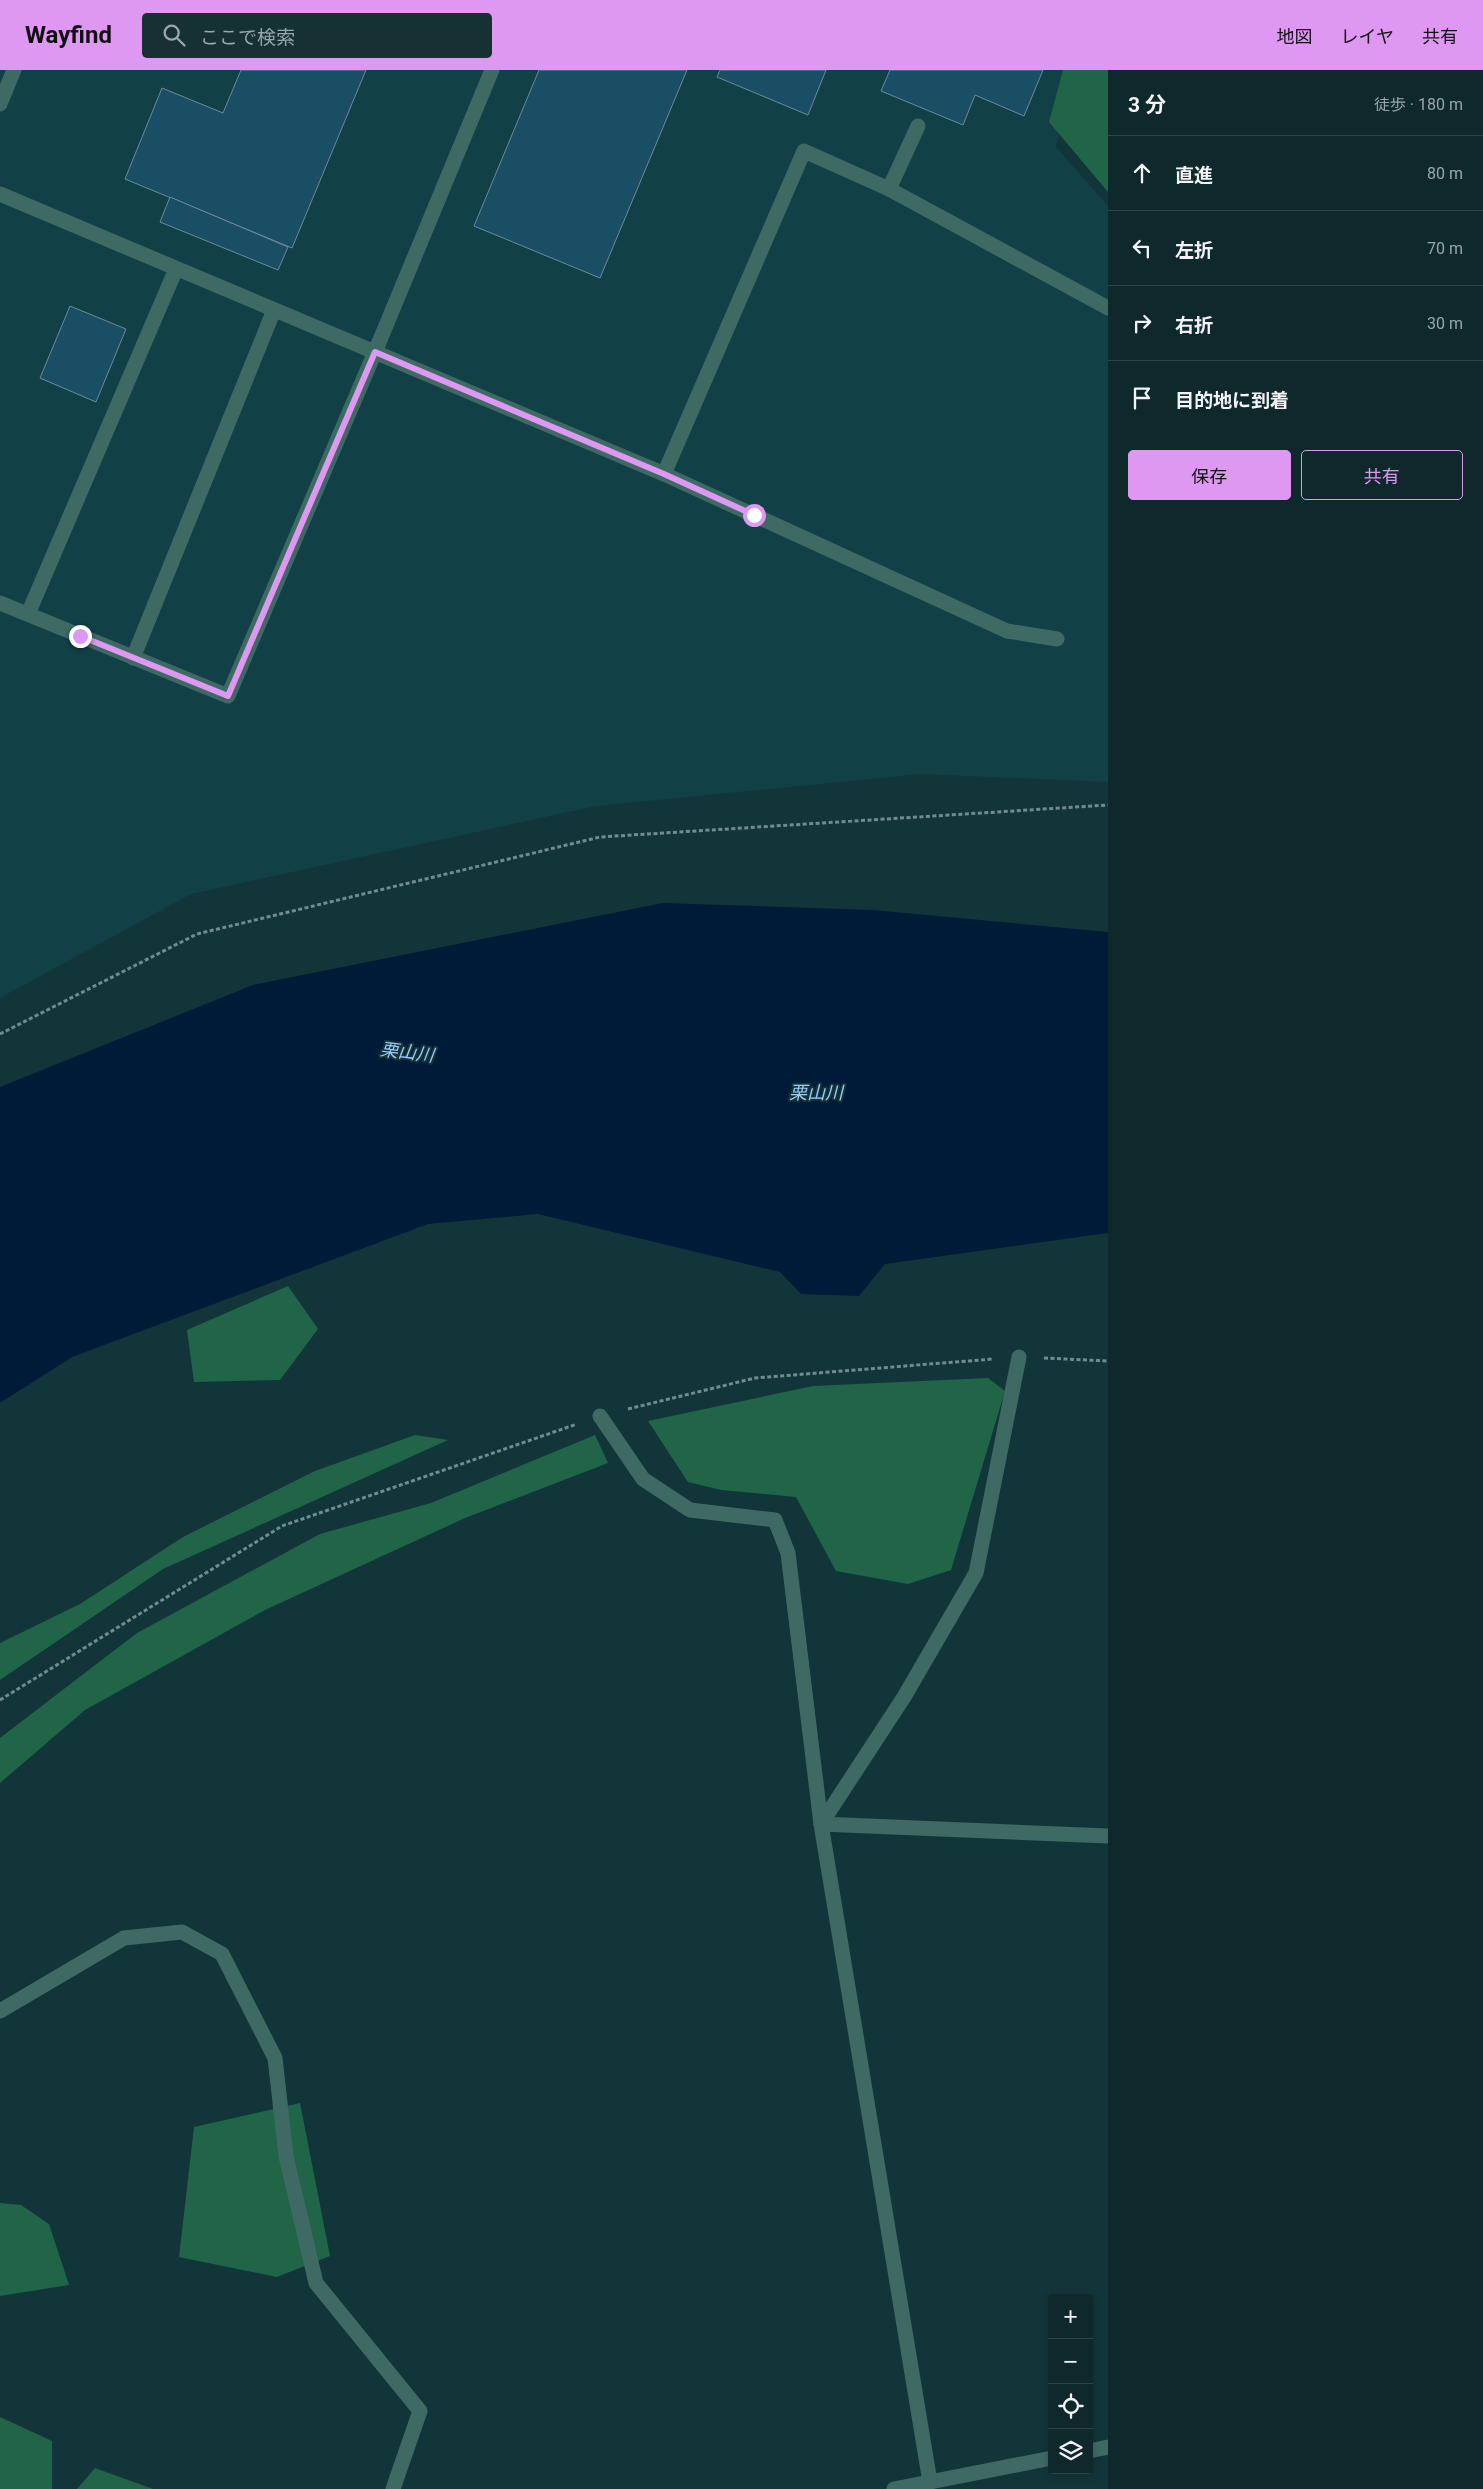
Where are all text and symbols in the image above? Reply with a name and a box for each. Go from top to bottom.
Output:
search box [142,13,492,58]
text: Wayfind [25,21,112,49]
icon: search [160,21,188,49]
text: ここで検索 [200,26,295,49]
text: 地図 [1277,26,1313,47]
text: レイヤ [1341,26,1394,47]
text: 共有 [1422,26,1458,47]
text: 3 分 [1128,93,1166,117]
text: 徒歩 · 180 m [1374,95,1463,114]
icon: ahead [1128,159,1156,187]
text: 直進 [1175,164,1213,187]
text: 80 m [1427,164,1463,183]
icon: left [1128,234,1156,262]
text: 左折 [1175,239,1213,262]
text: 70 m [1427,239,1463,258]
icon: right [1128,309,1156,337]
text: 右折 [1175,314,1213,337]
text: 30 m [1427,314,1463,333]
icon: arrive [1128,384,1156,412]
text: 目的地に到着 [1175,389,1289,412]
button: 保存 [1128,450,1291,500]
button: 共有 [1301,450,1463,500]
route start [743,504,766,527]
route end [69,625,92,648]
water label: 栗山川 [379,1038,437,1066]
water label: 栗山川 [789,1082,845,1103]
map controls [1048,2294,1093,2474]
button: + [1048,2294,1093,2339]
button: − [1048,2339,1093,2384]
button: locate [1048,2384,1093,2429]
button: layers [1048,2429,1093,2474]

